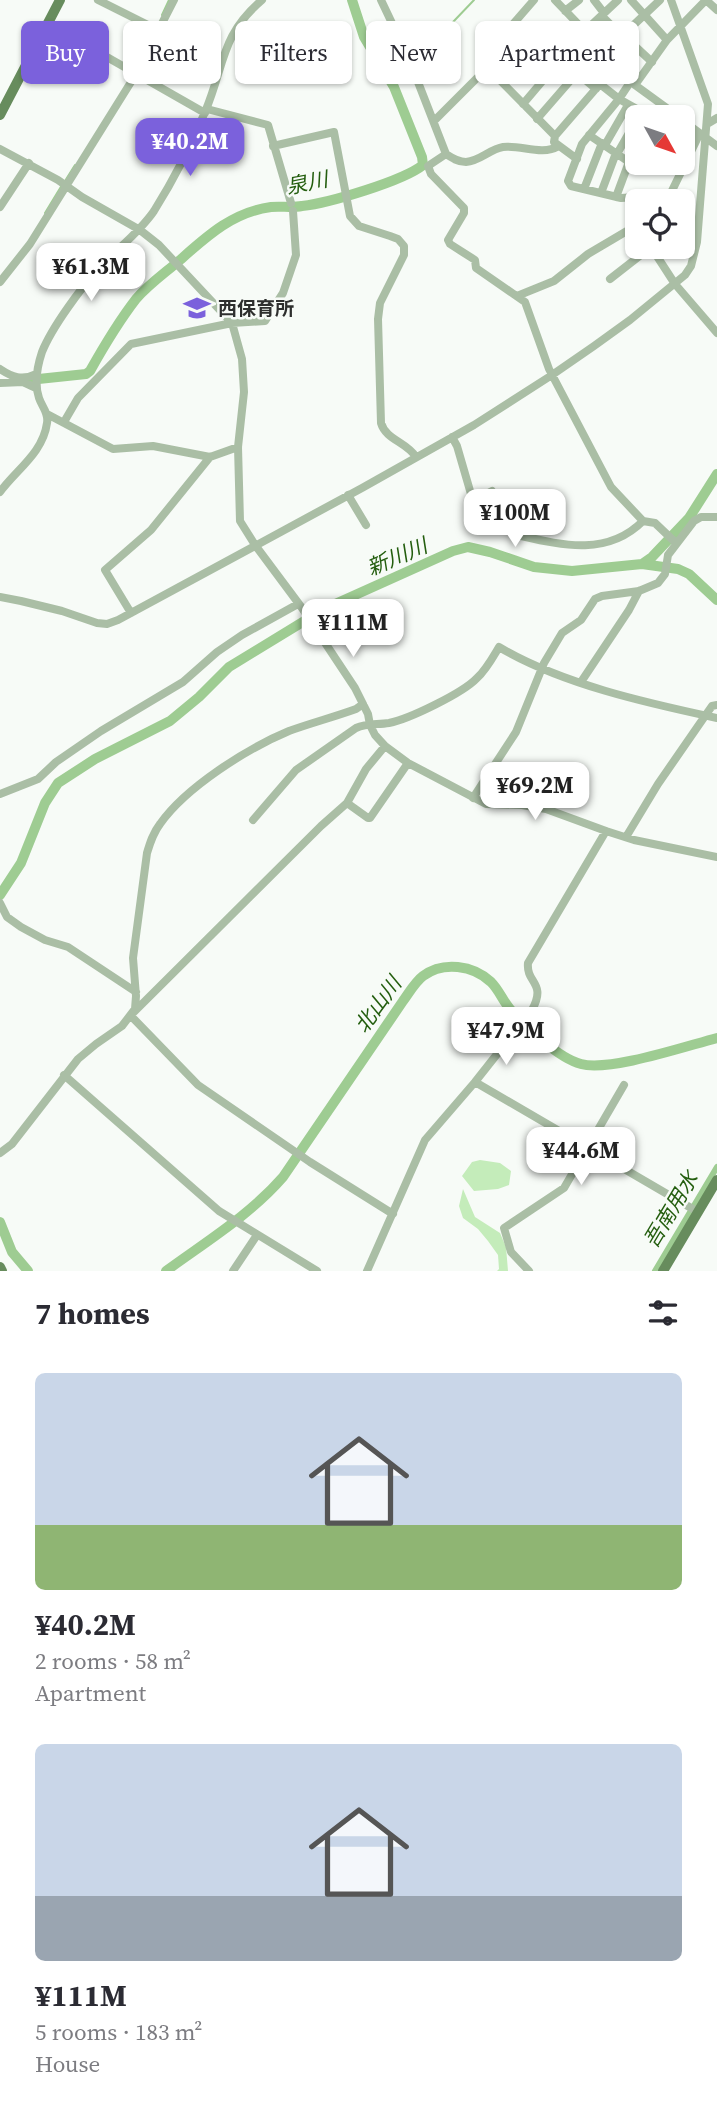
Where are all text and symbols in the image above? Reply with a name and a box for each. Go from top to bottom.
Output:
chip: Buy [21,21,109,84]
chip: Rent [123,21,221,84]
chip: Filters [235,21,352,84]
chip: New [366,21,461,84]
chip: Apartment [475,21,639,84]
north arrow [625,105,695,175]
map controls [625,105,695,259]
pin: ¥40.2M [133,118,247,178]
text: ¥40.2M [151,125,229,157]
water label: 泉川 [284,164,332,201]
button: locate [625,189,695,259]
pin: ¥61.3M [34,244,148,303]
text: ¥61.3M [52,250,130,282]
school or university icon: 西保育所 [182,293,212,323]
place label: 西保育所 [218,295,294,321]
pin: ¥100M [466,490,564,549]
text: ¥100M [480,496,550,528]
water label: 新川川 [362,530,433,582]
pin: ¥111M [304,600,402,659]
text: ¥111M [318,606,388,638]
pin: ¥69.2M [478,762,592,822]
text: ¥69.2M [496,769,574,801]
water label: 北山川 [347,969,409,1039]
pin: ¥47.9M [449,1007,563,1067]
text: ¥47.9M [467,1014,545,1046]
pin: ¥44.6M [524,1128,638,1187]
text: ¥44.6M [542,1134,620,1166]
water label: 吾南用水 [637,1165,706,1253]
text: 7 homes [35,1293,150,1334]
icon: filters [644,1294,682,1332]
icon: home [296,1418,422,1544]
text: ¥40.2M [35,1604,136,1645]
text: 2 rooms · 58 m² [35,1645,191,1677]
text: Apartment [35,1677,146,1709]
icon: home [296,1789,422,1915]
text: ¥111M [35,1975,127,2016]
text: 5 rooms · 183 m² [35,2016,202,2048]
text: House [35,2048,100,2080]

